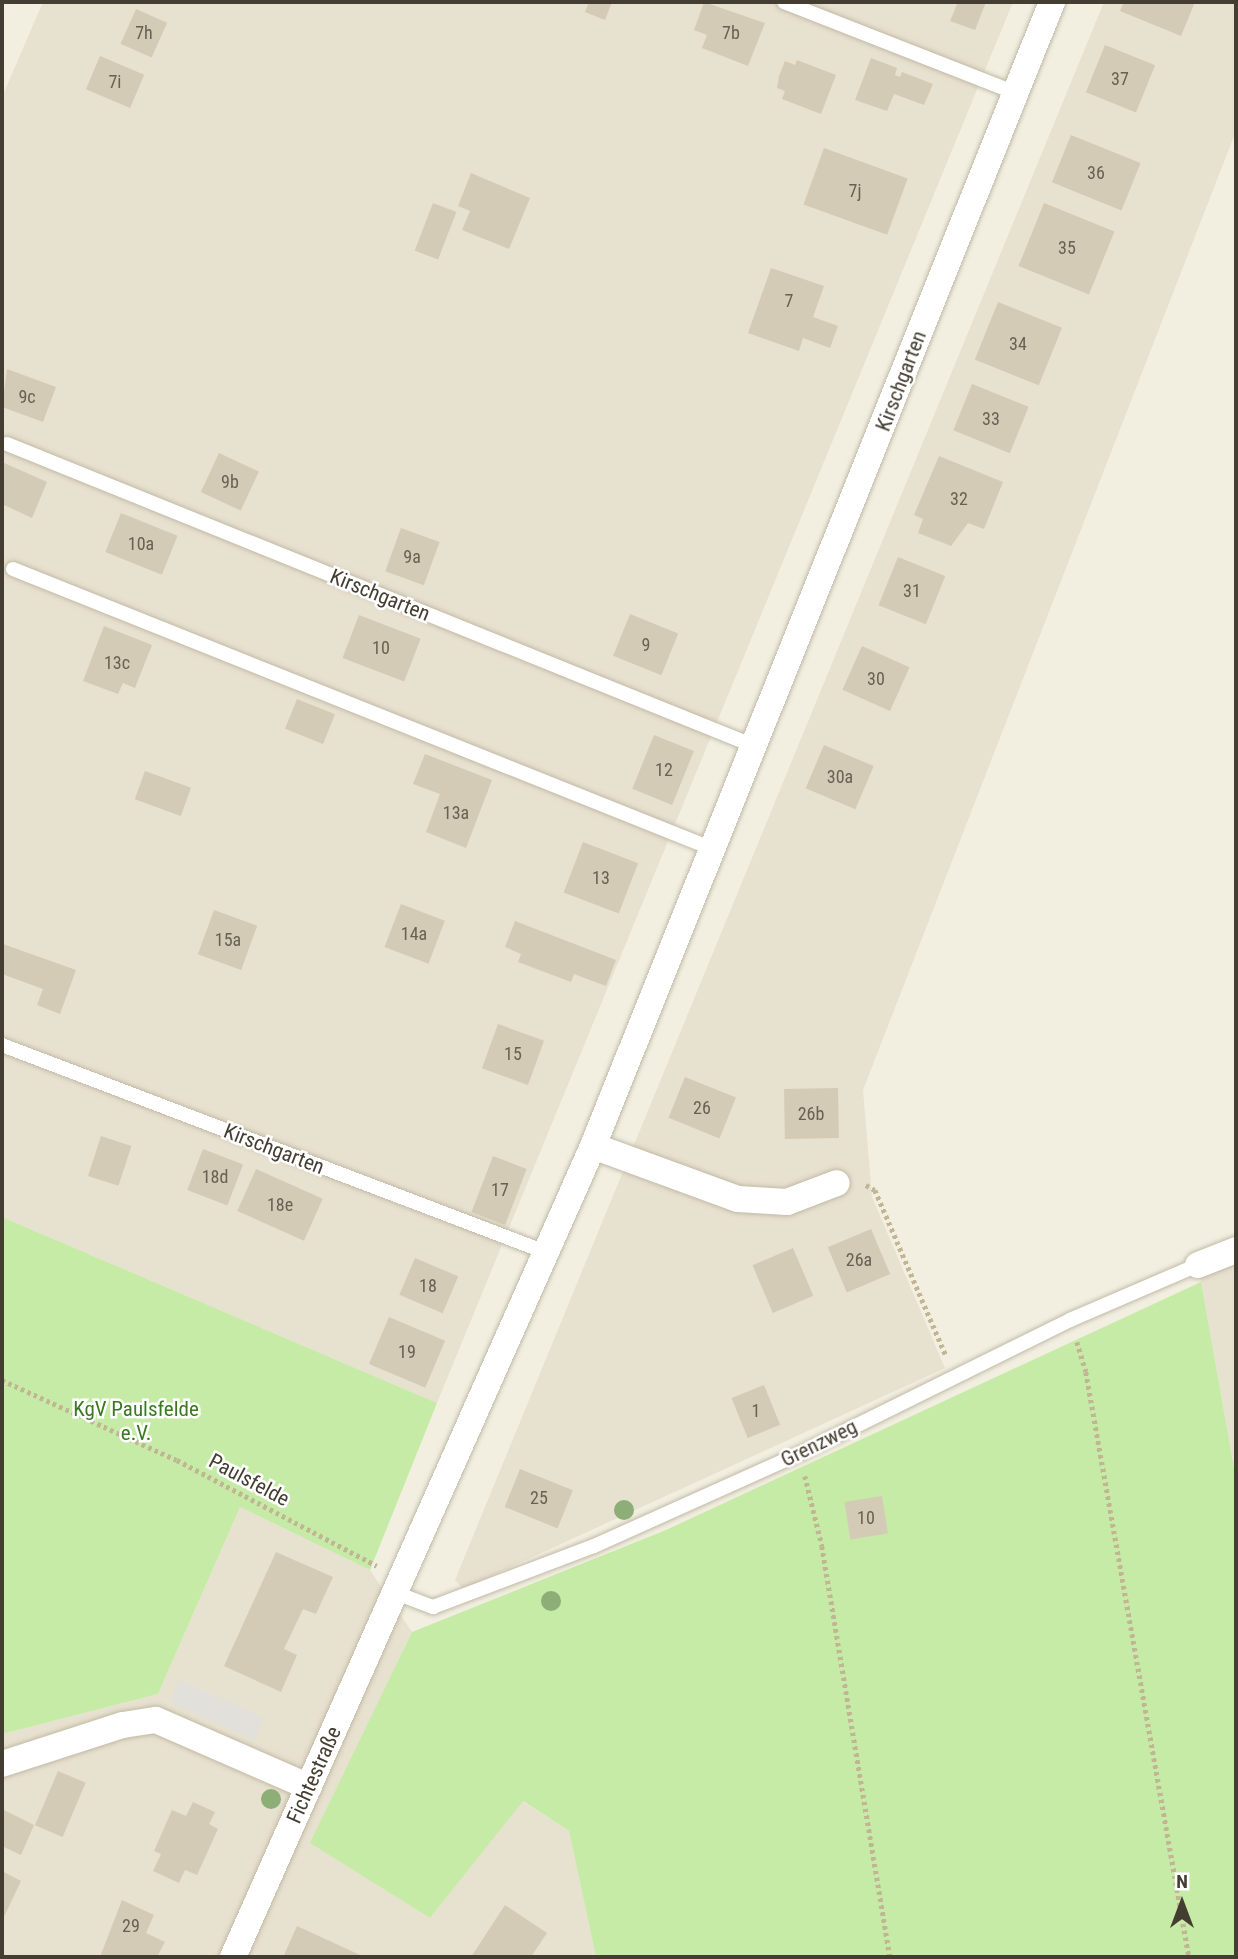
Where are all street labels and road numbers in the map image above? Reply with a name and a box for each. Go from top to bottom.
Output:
street label: Kirschgarten [870,327,932,435]
street label: Kirschgarten [326,564,434,626]
street label: Kirschgarten [220,1118,328,1180]
street label: Grenzweg [777,1414,861,1472]
street label: Paulsfelde [204,1448,294,1512]
street label: Fichtestraße [281,1723,347,1827]

